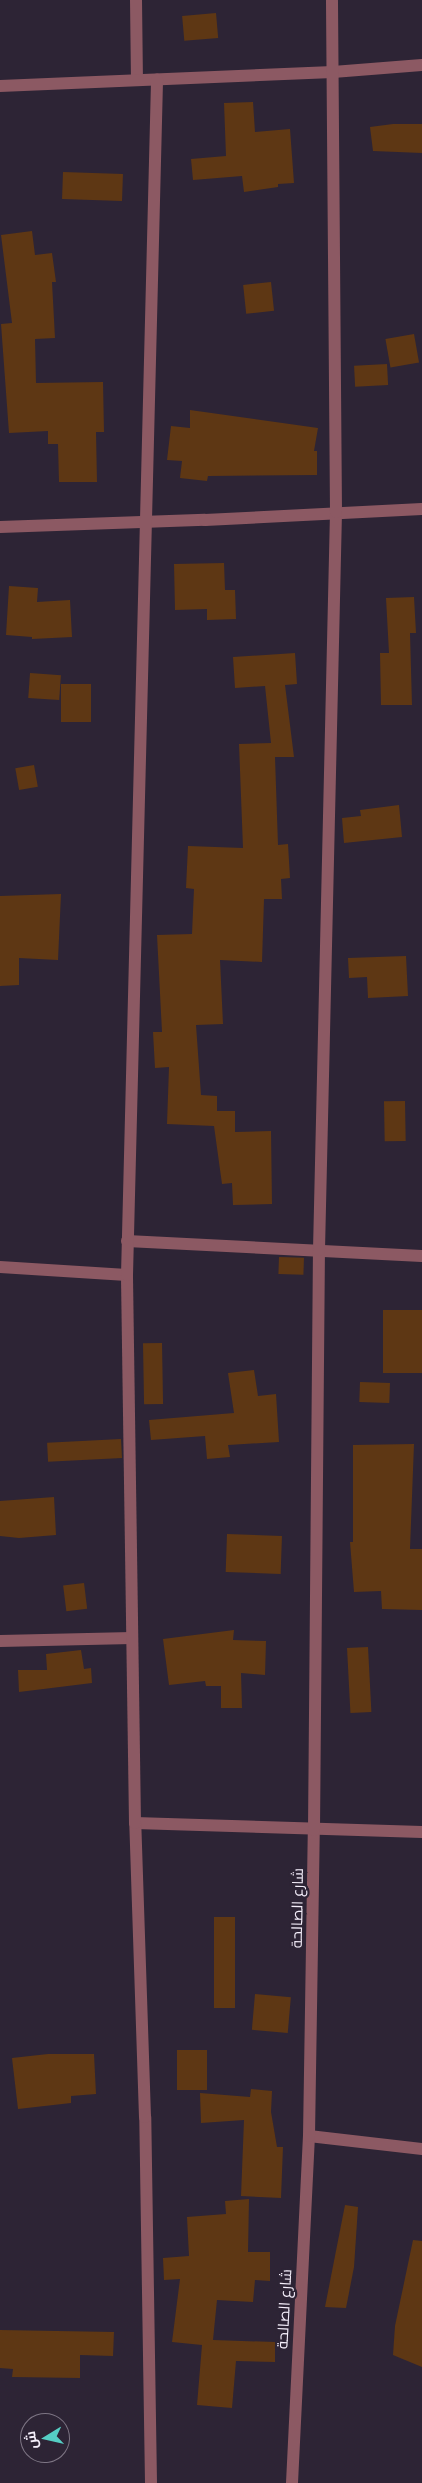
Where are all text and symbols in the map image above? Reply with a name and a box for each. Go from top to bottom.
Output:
street label: شارع الصالحة [287,1868,307,1948]
street label: شارع الصالحة [273,2269,295,2349]
north arrow [20,2413,70,2463]
text: ش [21,2430,41,2450]

